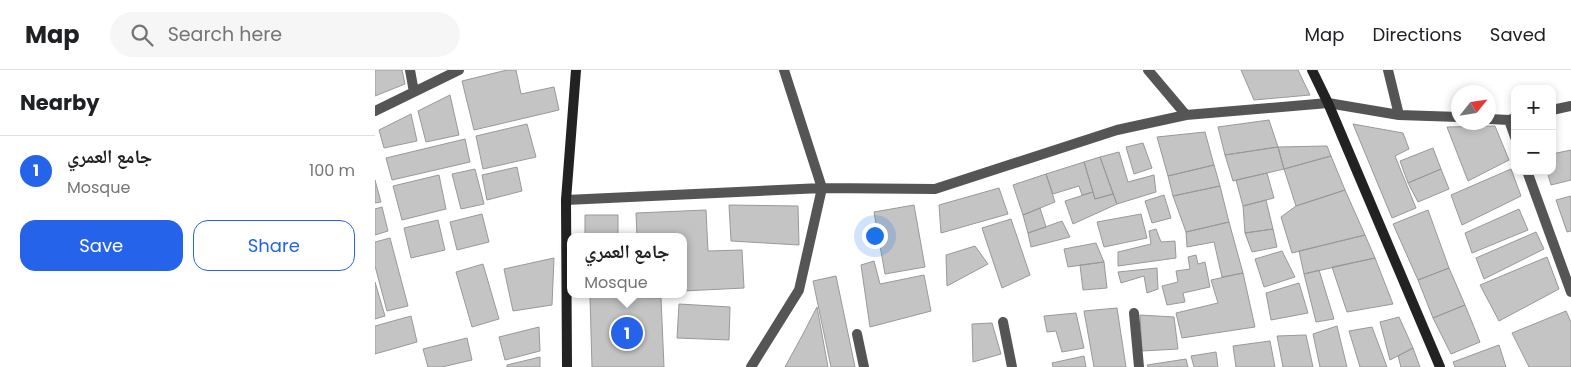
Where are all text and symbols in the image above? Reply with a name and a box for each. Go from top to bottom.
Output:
search box [110,12,460,57]
text: Map [25,18,80,51]
icon: search [128,21,156,49]
text: Search here [168,21,282,48]
text: Map [1305,22,1344,47]
text: Directions [1372,22,1462,47]
text: Saved [1490,22,1546,47]
north arrow [1451,85,1496,130]
map controls [1511,85,1556,175]
button: + [1511,85,1556,130]
text: Nearby [20,88,100,117]
button: − [1511,130,1556,175]
text: جامع العمري [67,143,152,170]
text: 1 [33,159,39,182]
text: 100 m [309,159,355,182]
text: Mosque [67,176,130,199]
button: Save [20,220,183,271]
button: Share [193,220,355,271]
your location [862,223,888,249]
popup [567,233,687,298]
text: جامع العمري [584,238,670,265]
text: Mosque [584,271,648,294]
pin: 1 [611,314,643,352]

